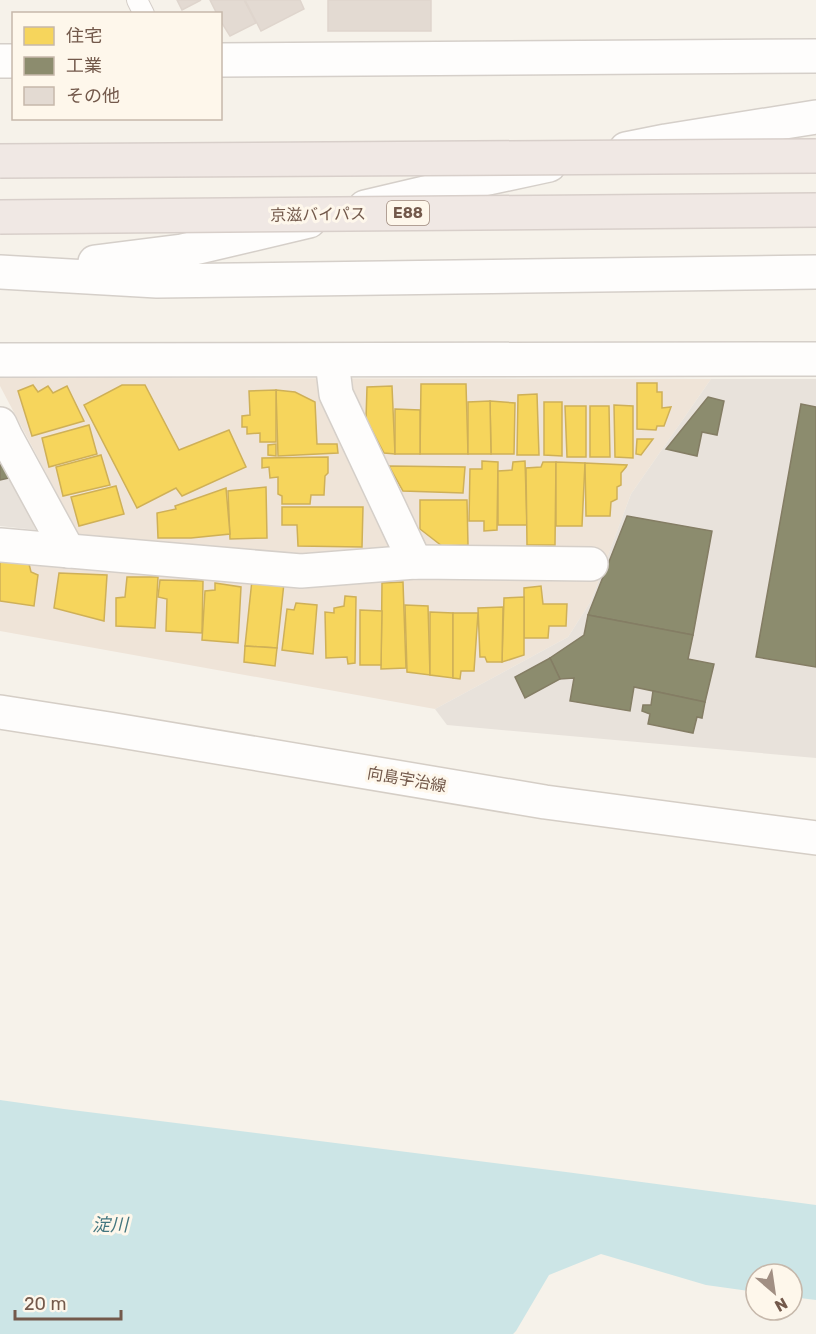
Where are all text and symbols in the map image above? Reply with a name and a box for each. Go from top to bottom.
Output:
legend [12,12,222,120]
text: 住宅 [66,25,102,47]
text: 工業 [66,55,102,77]
text: その他 [66,85,120,107]
road number: E88 [387,201,429,225]
street label: 京滋バイパス [270,204,366,225]
street label: 向島宇治線 [366,763,448,796]
water label: 淀川 [92,1214,130,1236]
north arrow [744,1262,804,1322]
scale bar [15,1283,122,1321]
text: 20 m [24,1293,66,1315]
text: N [771,1294,791,1316]

